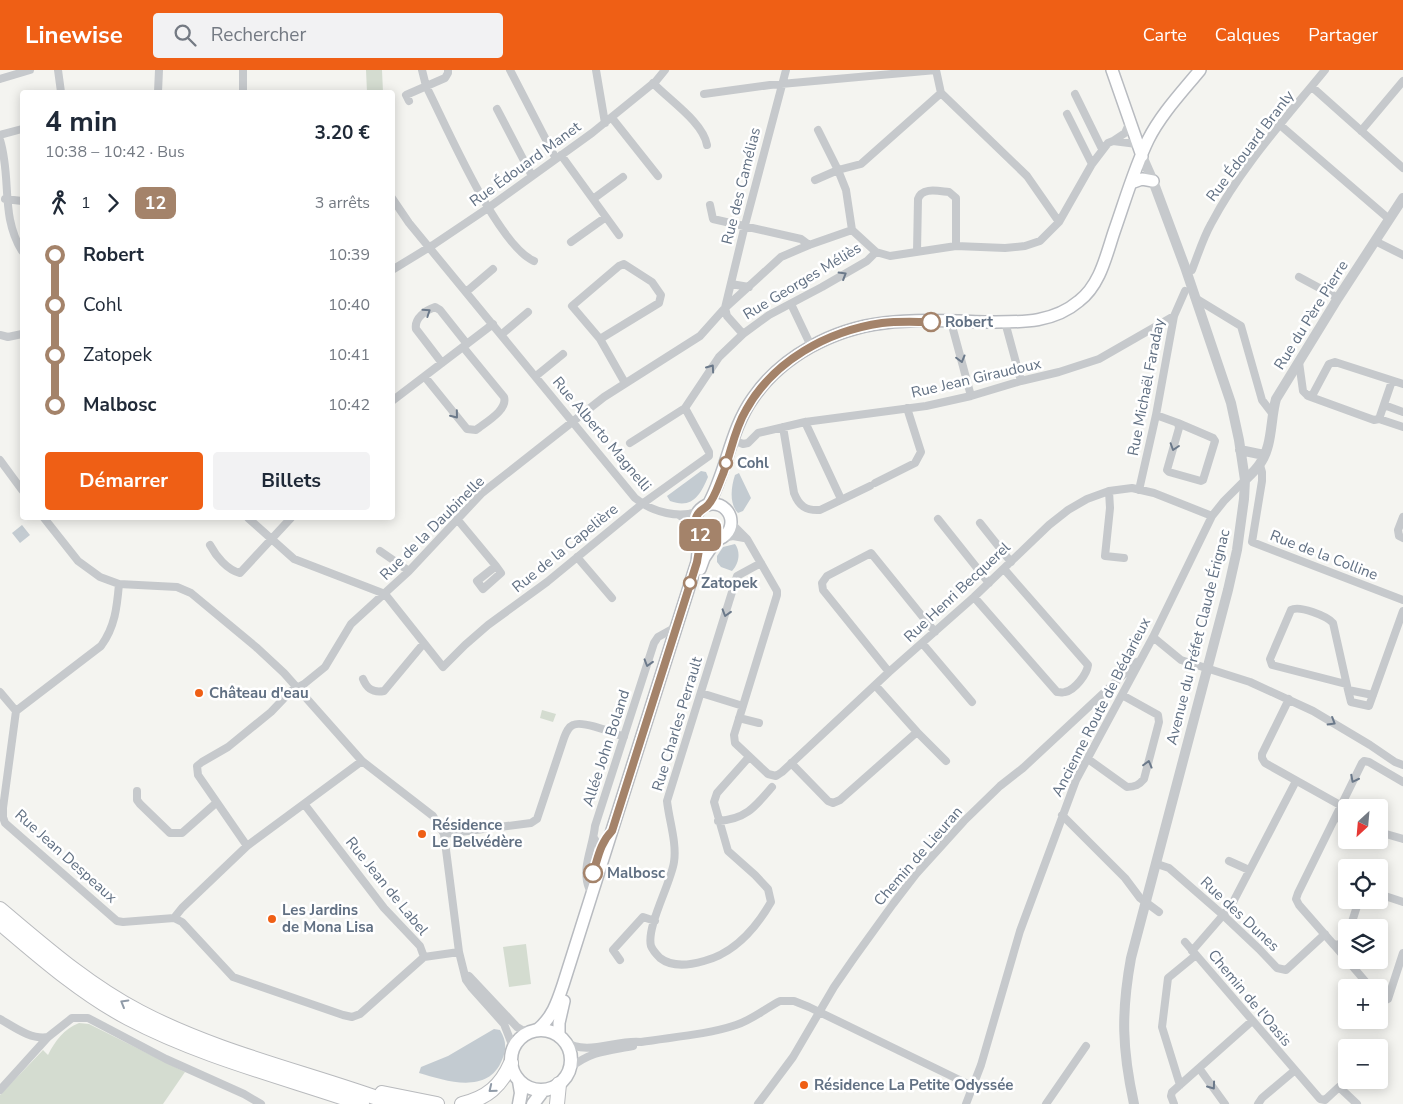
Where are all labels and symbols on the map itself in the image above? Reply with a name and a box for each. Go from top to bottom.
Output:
street label: Rue Édouard Branly [1202,86,1299,206]
street label: Rue Édouard Manet [465,116,585,211]
street label: Rue des Camélias [717,125,765,247]
street label: Rue Georges Méliès [739,238,865,324]
street label: Rue du Père Pierre [1269,257,1353,373]
one-way arrow [837,271,846,281]
one-way arrow [421,309,431,318]
marker: Robert [921,312,941,332]
place label: Robert [945,312,993,332]
street label: Rue Michaël Faraday [1123,316,1169,457]
street label: Rue Jean Giraudoux [909,353,1043,403]
one-way arrow [955,354,966,363]
one-way arrow [705,364,714,374]
street label: Rue Alberto Magnelli [548,372,656,496]
one-way arrow [450,409,458,418]
one-way arrow [1170,442,1180,450]
place label: Cohl [737,453,769,473]
marker: Cohl [719,456,733,470]
street label: Rue de la Daubinelle [375,471,489,585]
street label: Rue de la Capelière [508,499,622,597]
line badge: 12 [678,519,722,551]
street label: Rue de la Colline [1267,525,1381,585]
street label: Avenue du Préfet Claude Érignac [1161,527,1235,747]
street label: Rue Henri Becquerel [899,537,1015,647]
place label: Zatopek [701,573,759,593]
marker: Zatopek [683,576,697,590]
one-way arrow [721,608,731,617]
street label: Ancienne Route de Bédarieux [1047,614,1155,800]
street label: Rue Charles Perrault [647,654,707,794]
one-way arrow [643,658,653,667]
place label: Château d'eau [209,683,309,703]
marker: Château d'eau [193,687,205,699]
street label: Allée John Boland [578,687,634,809]
one-way arrow [1326,716,1335,726]
one-way arrow [1142,760,1152,768]
one-way arrow [1350,774,1360,783]
north arrow [1338,799,1388,849]
street label: Chemin de Lieuran [869,802,967,910]
street label: Rue Jean Despeaux [11,805,121,907]
place label: Résidence Le Belvédère [432,815,522,852]
marker: Résidence Le Belvédère [416,828,428,840]
street label: Rue Jean de Label [341,833,433,940]
marker: Malbosc [583,863,603,883]
place label: Malbosc [607,863,665,883]
street label: Rue des Dunes [1196,872,1284,956]
place label: Les Jardins de Mona Lisa [282,900,374,937]
marker: Les Jardins de Mona Lisa [266,913,278,925]
street label: Chemin de l'Oasis [1204,945,1296,1051]
one-way arrow [120,999,129,1009]
place label: Résidence La Petite Odyssée [814,1075,1013,1095]
marker: Résidence La Petite Odyssée [798,1079,810,1091]
one-way arrow [1206,1080,1215,1090]
one-way arrow [489,1084,498,1092]

